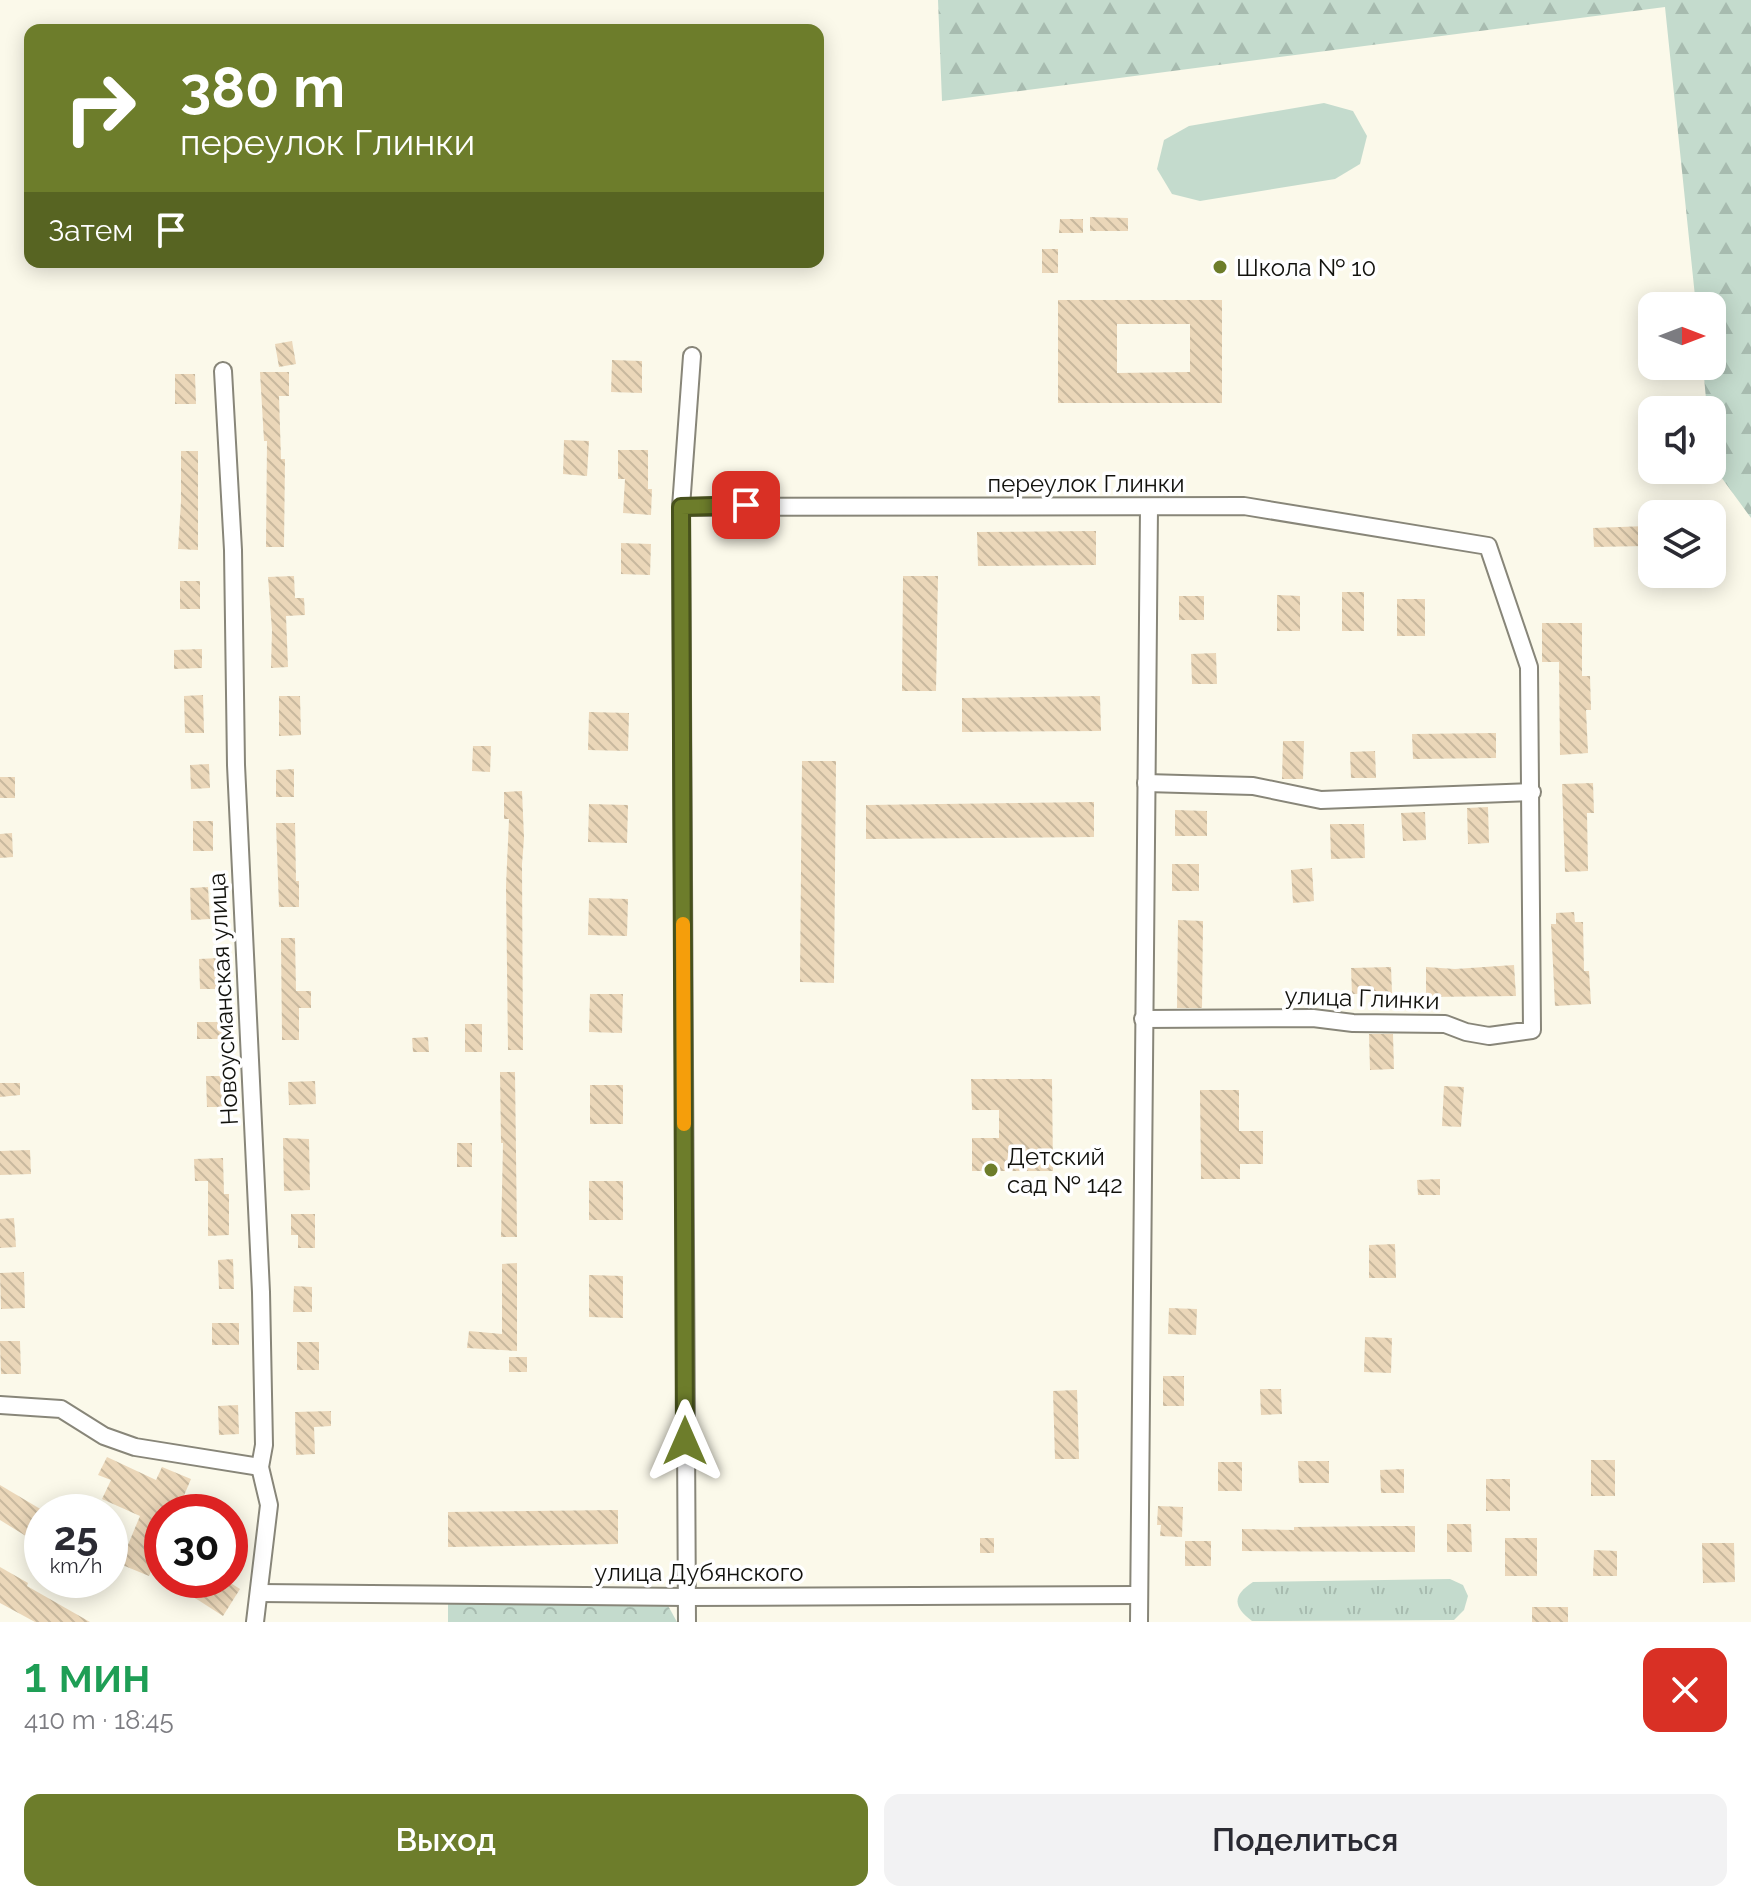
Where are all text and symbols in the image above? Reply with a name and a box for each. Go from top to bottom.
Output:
text: 380 m [180,54,345,120]
icon: right [48,56,152,160]
text: переулок Глинки [180,121,475,163]
icon: arrive [149,208,193,252]
text: Затем [48,213,133,248]
place label: Школа № 10 [1236,253,1376,282]
marker: Школа № 10 [1211,258,1229,276]
north arrow [1638,292,1726,380]
map controls [1638,292,1726,588]
button: sound [1638,396,1726,484]
street label: переулок Глинки [988,469,1184,498]
pin [712,471,780,539]
icon: arrive [724,483,768,527]
button: layers [1638,500,1726,588]
street label: Новоусманская улица [202,872,244,1126]
street label: улица Глинки [1284,981,1440,1015]
place label: Детский сад № 142 [1007,1142,1123,1199]
marker: Детский сад № 142 [982,1161,1000,1179]
position arrow [643,1399,727,1483]
speed limit sign: 30 [144,1494,248,1598]
text: 25 [54,1512,98,1559]
text: km/h [50,1554,102,1578]
street label: улица Дубянского [594,1558,804,1587]
text: 1 мин [24,1647,151,1703]
button: close [1643,1648,1727,1732]
text: 410 m · 18:45 [24,1705,174,1735]
button: Выход [24,1794,868,1886]
button: Поделиться [884,1794,1727,1886]

